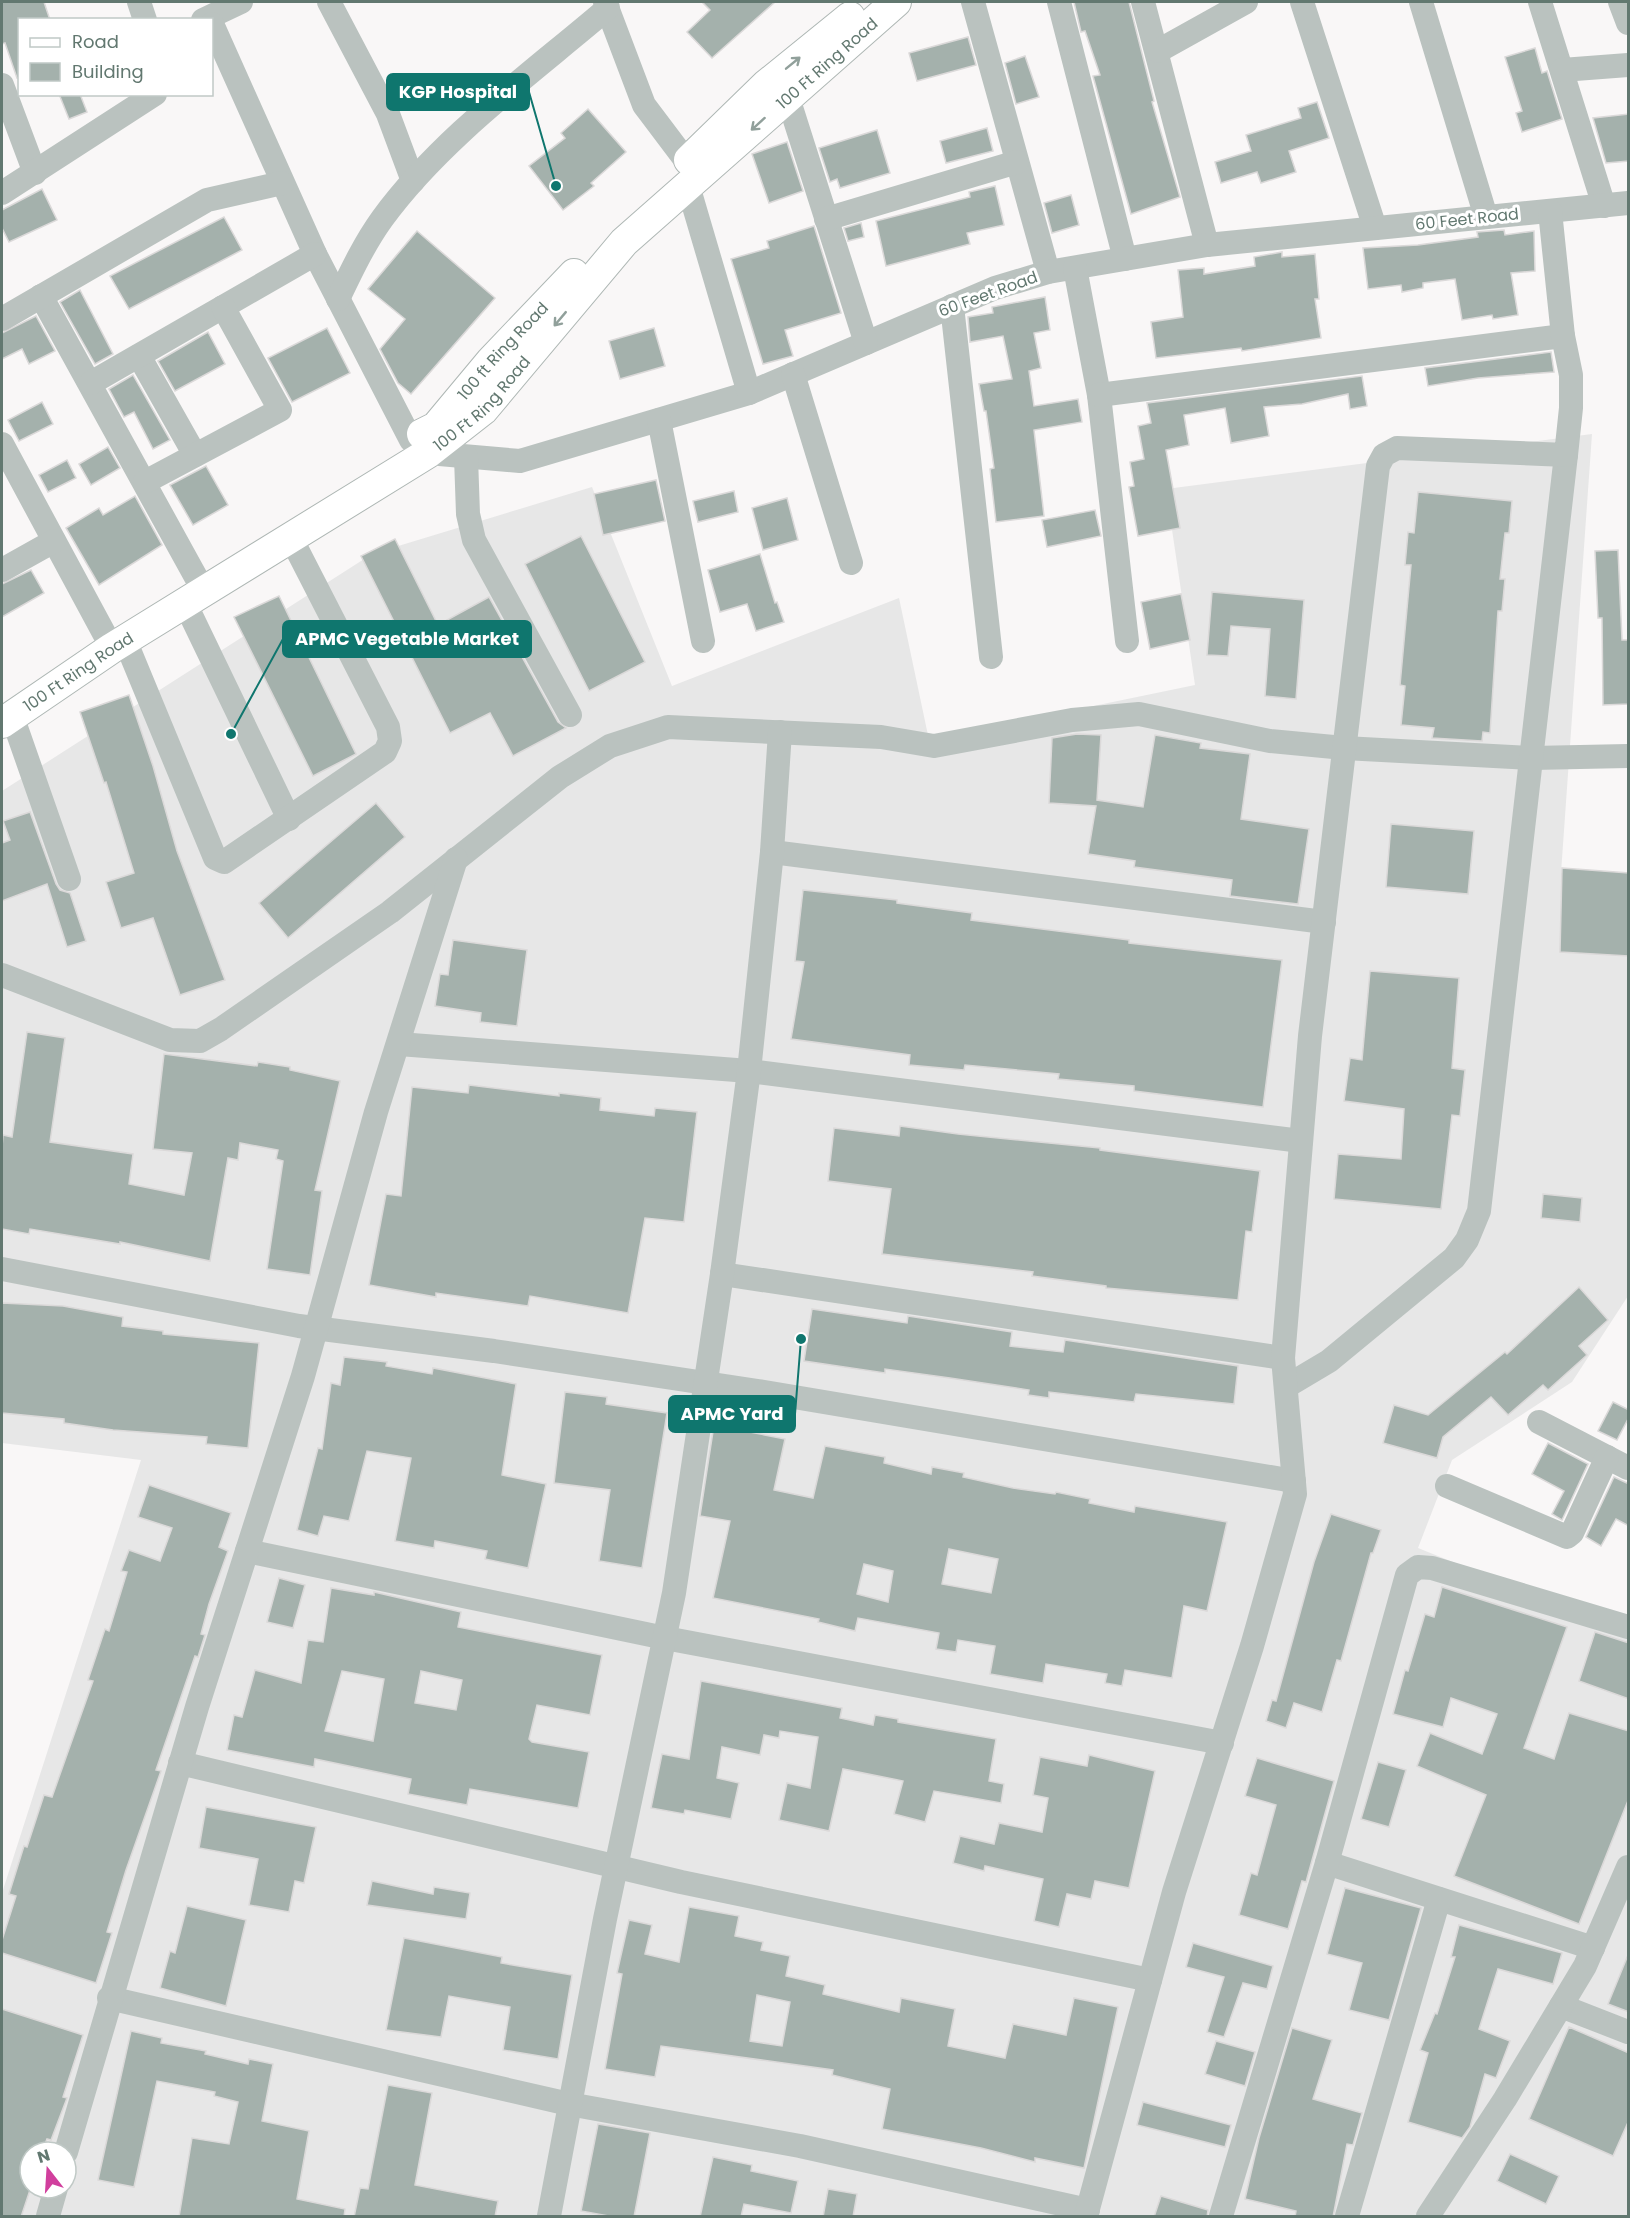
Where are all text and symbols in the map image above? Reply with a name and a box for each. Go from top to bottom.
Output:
street label: 100 Ft Ring Road [771,12,883,114]
legend [18,18,213,96]
text: Road [72,29,119,54]
one-way arrow [785,56,801,69]
text: Building [72,59,144,84]
callout: KGP Hospital [387,74,529,110]
text: KGP Hospital [399,79,517,104]
one-way arrow [751,117,766,131]
street label: 60 Feet Road [1414,202,1520,236]
street label: 60 Feet Road [935,265,1041,323]
street label: 100 ft Ring Road [452,296,553,405]
one-way arrow [553,311,567,326]
street label: 100 Ft Ring Road [428,351,535,456]
callout: APMC Vegetable Market [283,621,531,657]
street label: 100 Ft Ring Road [18,626,138,717]
text: APMC Vegetable Market [295,626,519,651]
callout: APMC Yard [669,1396,795,1432]
text: APMC Yard [681,1401,783,1426]
north arrow [18,2140,78,2200]
text: N [35,2143,53,2169]

